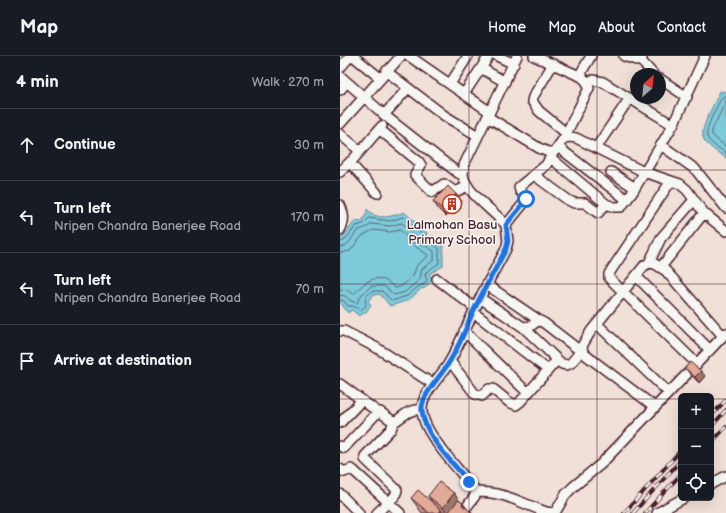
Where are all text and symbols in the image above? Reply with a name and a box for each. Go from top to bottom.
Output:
text: Map [20,16,58,39]
text: Home [488,19,526,36]
text: Map [548,19,576,36]
text: About [598,19,635,36]
text: Contact [657,19,706,36]
north arrow [630,68,666,104]
text: 4 min [16,72,59,92]
text: Walk · 270 m [252,74,324,90]
icon: ahead [16,134,38,156]
text: Continue [54,135,116,154]
text: 30 m [294,137,324,153]
route start [517,190,535,208]
building icon: Lalmohan Basu Primary School [441,193,463,215]
text: Turn left [54,199,111,218]
icon: left [16,206,38,228]
text: 170 m [291,209,324,225]
place label: Lalmohan Basu Primary School [407,217,497,248]
text: Nripen Chandra Banerjee Road [54,218,241,234]
text: Turn left [54,271,111,290]
icon: left [16,278,38,300]
text: 70 m [296,281,324,297]
text: Nripen Chandra Banerjee Road [54,290,241,306]
icon: arrive [16,350,38,372]
text: Arrive at destination [54,351,192,370]
map controls [678,393,714,501]
button: + [678,393,714,429]
button: − [678,429,714,465]
button: locate [678,465,714,501]
route end [460,473,478,491]

